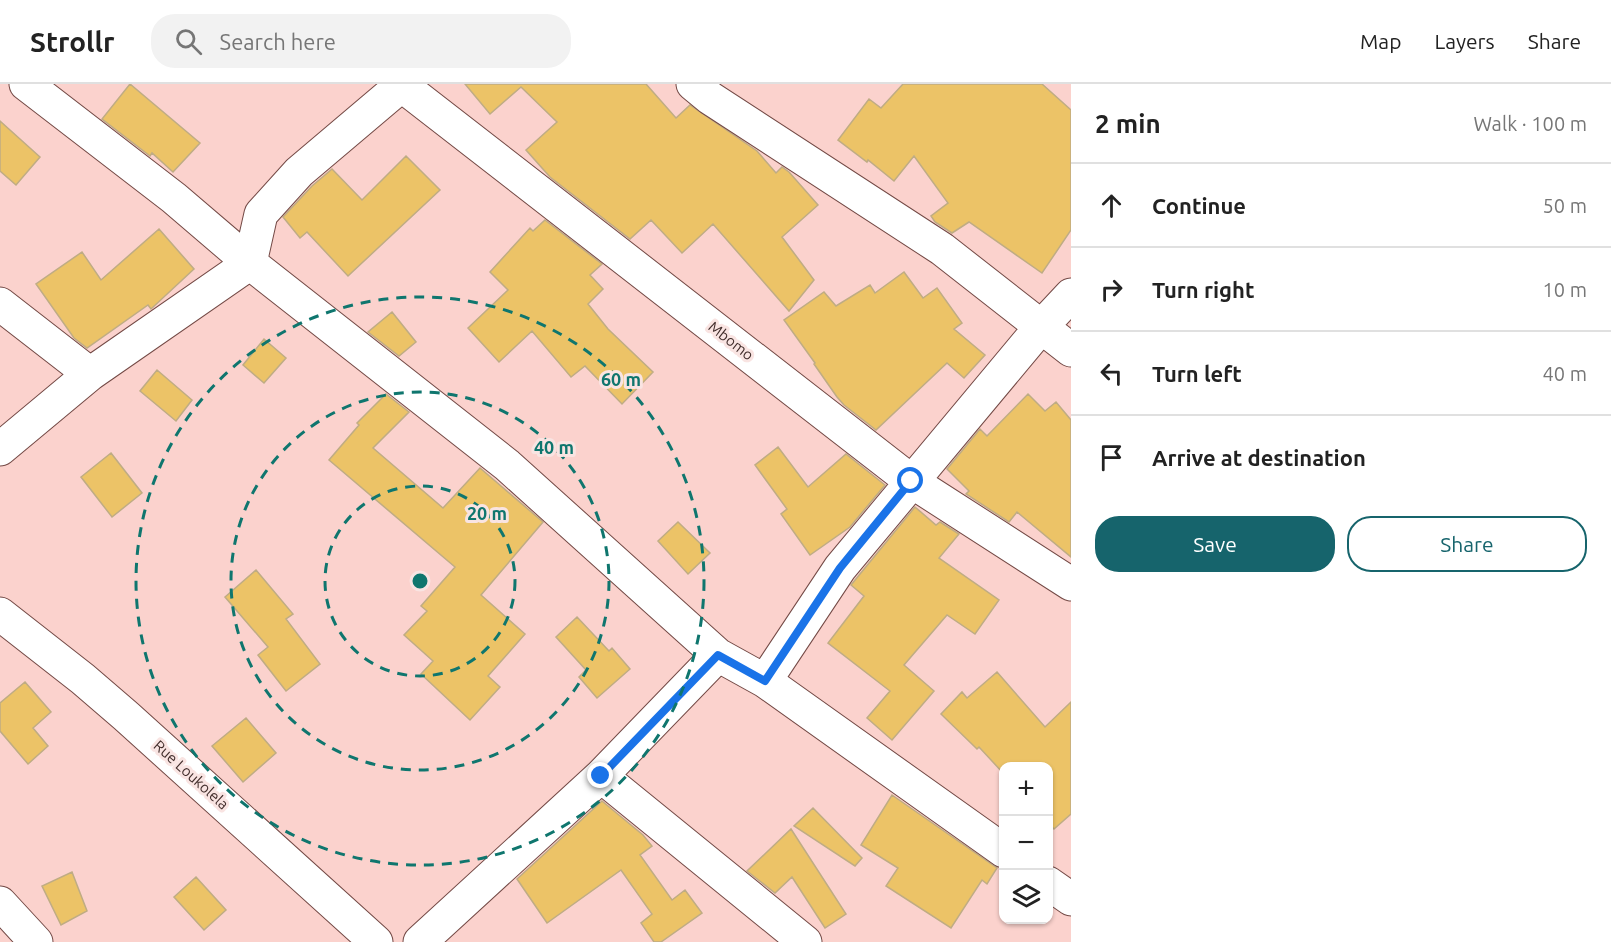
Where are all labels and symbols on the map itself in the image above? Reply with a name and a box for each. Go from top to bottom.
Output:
street label: Mbomo [705,318,757,363]
text: 60 m [601,369,641,389]
text: 40 m [534,437,574,457]
route start [897,467,923,493]
text: 20 m [467,503,507,523]
centre of rings [410,571,430,591]
street label: Rue Loukolela [151,737,232,813]
route end [587,762,613,788]

